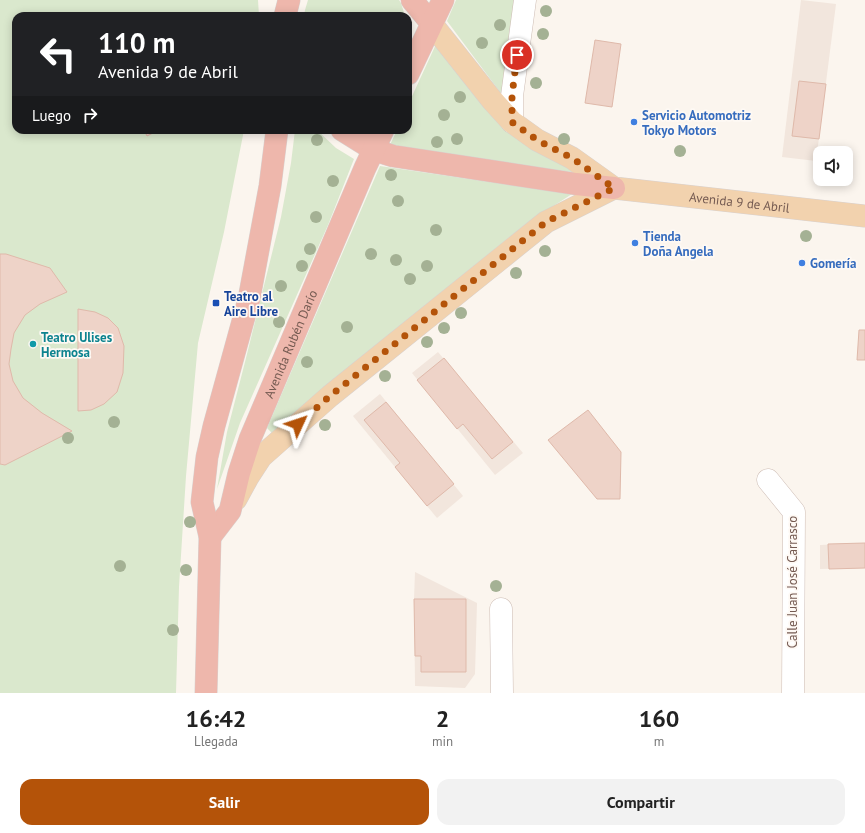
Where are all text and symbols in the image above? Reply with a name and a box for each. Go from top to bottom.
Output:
text: 110 m [98,24,175,61]
icon: left [32,28,84,80]
pin [500,38,534,72]
icon: arrive [506,44,528,66]
text: Avenida 9 de Abril [98,60,238,83]
icon: right [79,104,101,126]
text: Luego [32,106,71,125]
place label: Servicio Automotriz Tokyo Motors [642,107,751,139]
marker: Servicio Automotriz Tokyo Motors [629,117,639,127]
map controls [813,146,853,186]
button: sound [813,146,853,186]
street label: Avenida 9 de Abril [688,188,791,216]
place label: Tienda Doña Angela [643,228,714,260]
marker: Tienda Doña Angela [630,238,640,248]
place label: Gomería [810,255,856,272]
marker: Gomería [797,258,807,268]
street label: Avenida Rubén Darío [260,287,321,401]
place label: Teatro al Aire Libre [224,288,279,320]
marker: Teatro al Aire Libre [211,298,221,308]
place label: Teatro Ulises Hermosa [41,329,113,361]
marker: Teatro Ulises Hermosa [28,339,38,349]
position arrow [277,403,319,445]
street label: Calle Juan José Carrasco [784,516,801,648]
text: 16:42 [186,703,246,734]
text: 2 [436,703,449,734]
text: 160 [639,703,679,734]
text: Llegada [194,733,238,750]
text: min [432,733,453,750]
text: m [654,733,664,750]
button: Salir [20,779,429,825]
button: Compartir [437,779,845,825]

